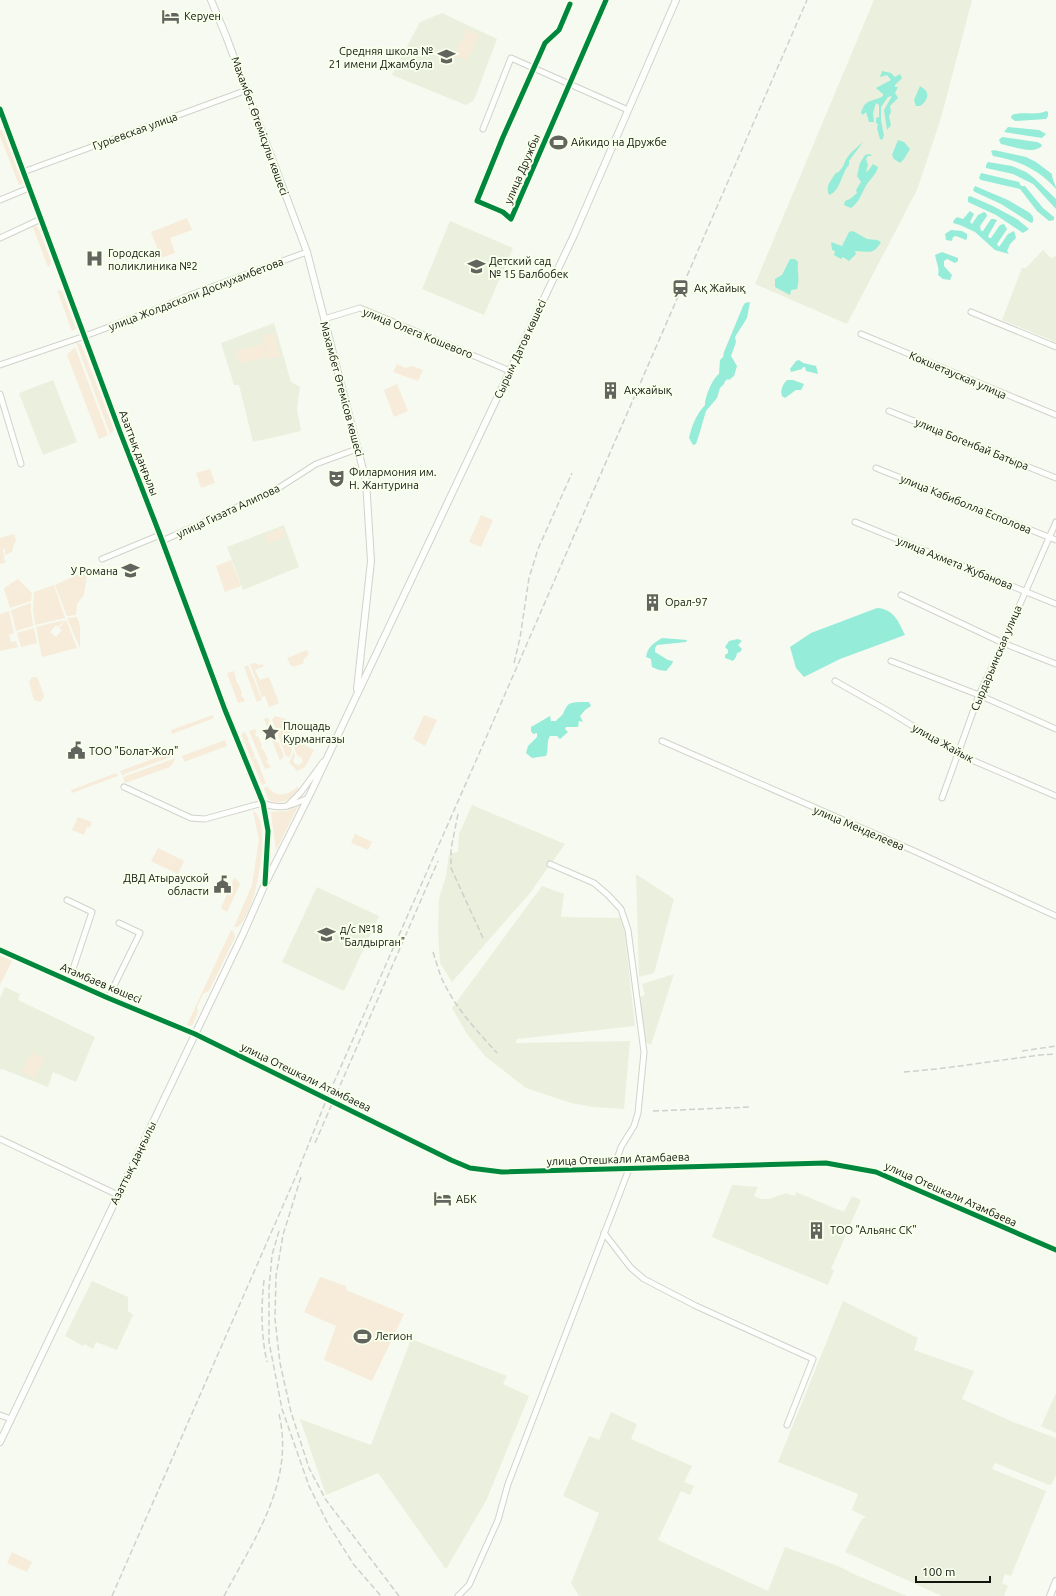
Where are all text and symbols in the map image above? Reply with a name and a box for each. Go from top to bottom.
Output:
hotel icon: Керуен [161,6,181,26]
place label: Керуен [184,10,221,22]
place label: Средняя школа № 21 имени Джамбула [329,45,433,70]
school or university icon: Средняя школа № 21 имени Джамбула [436,47,456,67]
street label: Махамбет Өтемісұлы көшесі [229,55,291,197]
street label: Гурьевская улица [91,110,179,152]
street label: улица Дружбы [502,132,542,206]
sports icon: Айкидо на Дружбе [548,132,568,152]
place label: Айкидо на Дружбе [571,136,667,148]
place label: Городская поликлиника №2 [108,247,198,272]
hospital icon: Городская поликлиника №2 [85,249,105,269]
street label: улица Жолдаскали Досмухамбетова [107,255,285,333]
place label: Детский сад № 15 Балбобек [489,255,569,280]
school or university icon: Детский сад № 15 Балбобек [466,257,486,277]
station icon: Ақ Жайық [671,278,691,298]
place label: Ақ Жайық [694,282,745,294]
street label: Сырым Датов көшесі [492,298,548,400]
street label: улица Олега Кошевого [361,305,475,361]
street label: Махамбет Өтемісов көшесі [318,320,366,458]
street label: Кокшетауская улица [908,349,1008,401]
building icon: Ақжайық [601,380,621,400]
place label: Ақжайық [624,384,672,396]
street label: Азаттық даңғылы [117,409,161,497]
street label: улица Богенбай Батыра [913,416,1031,472]
place label: Филармония им. Н. Жантурина [349,466,437,491]
theatre icon: Филармония им. Н. Жантурина [326,468,346,488]
street label: улица Кабиболла Есполова [899,472,1033,536]
street label: улица Гизата Алипова [174,482,282,540]
street label: улица Ахмета Жубанова [895,534,1015,592]
school or university icon: У Романа [121,561,141,581]
place label: У Романа [71,565,118,577]
building icon: Орал-97 [642,592,662,612]
place label: Орал-97 [665,596,708,608]
street label: Сырдарьинская улица [968,603,1024,713]
place label: Площадь Курмангазы [283,720,345,745]
street label: улица Жайык [910,721,976,765]
place icon: Площадь Курмангазы [260,722,280,742]
public building icon: ТОО "Болат-Жол" [66,741,86,761]
place label: ТОО "Болат-Жол" [89,745,178,757]
street label: улица Менделеева [812,803,906,853]
place label: ДВД Атырауской области [123,872,209,897]
public building icon: ДВД Атырауской области [212,874,232,894]
place label: д/с №18 "Балдырган" [340,923,405,948]
school or university icon: д/с №18 "Балдырган" [317,925,337,945]
street label: Атамбаев көшесі [59,961,143,1005]
street label: улица Отешкали Атамбаева [239,1040,373,1114]
street label: Азаттық даңғылы [108,1120,158,1206]
street label: улица Отешкали Атамбаева [546,1151,690,1167]
street label: улица Отешкали Атамбаева [883,1159,1019,1229]
hotel icon: АБК [433,1189,453,1209]
place label: АБК [456,1193,477,1205]
building icon: ТОО "Альянс СК" [807,1220,827,1240]
place label: ТОО "Альянс СК" [830,1224,917,1236]
sports icon: Легион [352,1326,372,1346]
place label: Легион [375,1330,413,1342]
scale bar [916,1558,990,1584]
text: 100 m [922,1565,955,1578]

